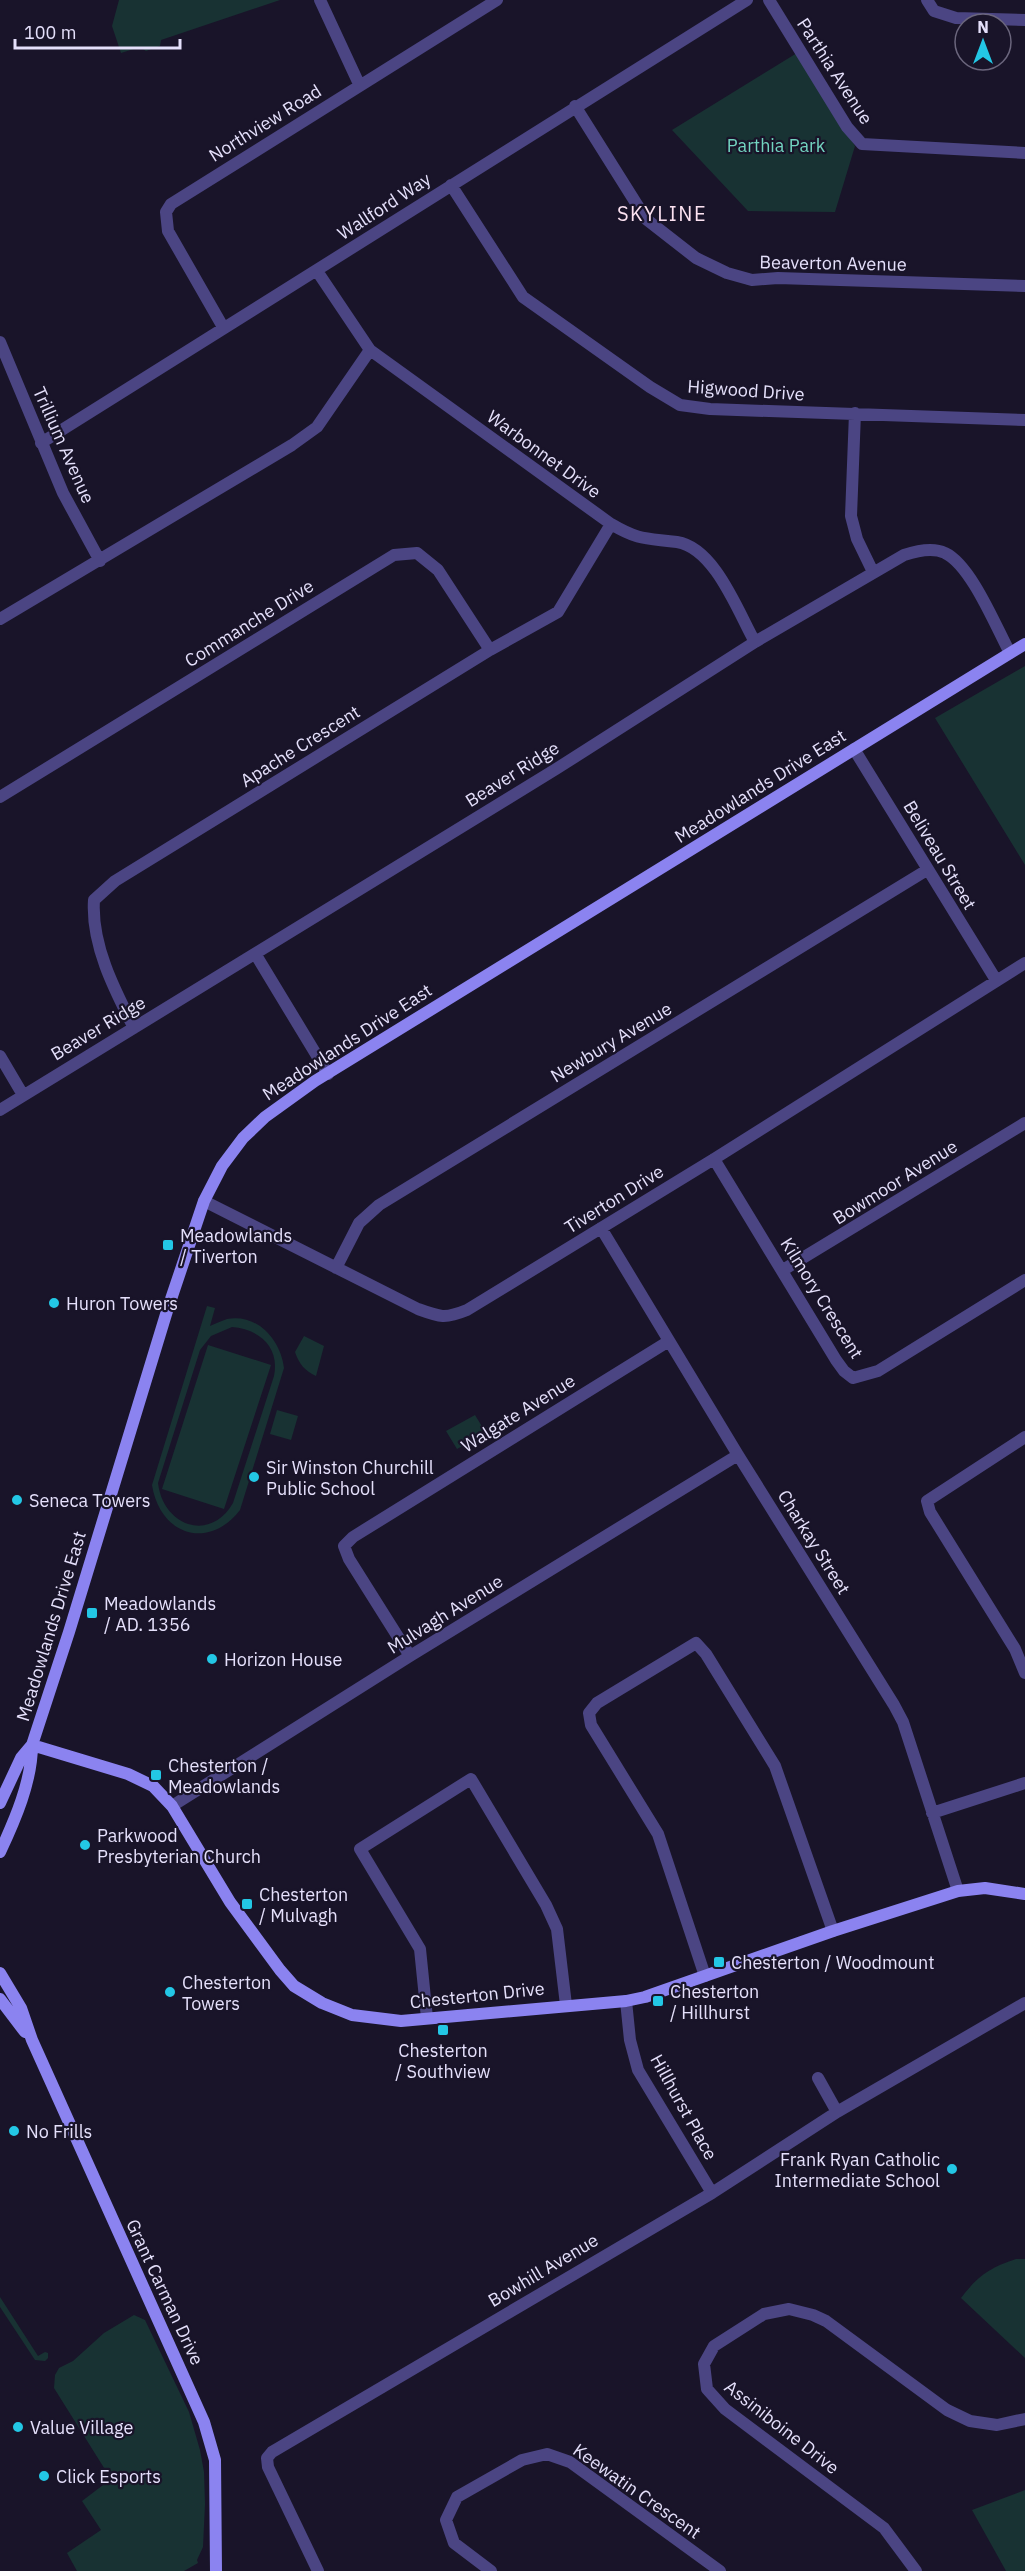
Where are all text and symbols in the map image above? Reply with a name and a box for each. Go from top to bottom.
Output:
scale bar [15,12,180,50]
north arrow [953,12,1013,72]
street label: Parthia Avenue [792,14,878,129]
text: N [977,17,989,37]
text: 100 m [24,21,76,44]
street label: Northview Road [204,79,326,167]
park label: Parthia Park [727,134,826,157]
street label: Wallford Way [333,167,435,245]
district label: SKYLINE [617,200,707,227]
street label: Beaverton Avenue [759,250,907,276]
street label: Higwood Drive [687,374,805,406]
street label: Trillium Avenue [28,383,100,507]
street label: Warbonnet Drive [483,405,606,503]
street label: Commanche Drive [180,574,318,672]
street label: Apache Crescent [236,700,364,792]
street label: Meadowlands Drive East [670,724,850,848]
street label: Beaver Ridge [461,736,563,812]
street label: Beliveau Street [898,796,982,914]
street label: Meadowlands Drive East [258,979,436,1105]
street label: Beaver Ridge [47,991,150,1065]
street label: Newbury Avenue [546,997,676,1087]
street label: Bowmoor Avenue [829,1134,962,1229]
street label: Tiverton Drive [560,1159,668,1239]
place label: Meadowlands / Tiverton [180,1224,292,1268]
street label: Kilmory Crescent [776,1233,868,1363]
marker: Meadowlands / Tiverton [161,1238,175,1252]
place label: Huron Towers [66,1292,178,1315]
marker: Huron Towers [47,1296,61,1310]
street label: Walgate Avenue [457,1369,579,1457]
place label: Sir Winston Churchill Public School [266,1456,434,1500]
marker: Sir Winston Churchill Public School [247,1470,261,1484]
street label: Charkay Street [773,1485,855,1599]
place label: Seneca Towers [29,1489,150,1512]
marker: Seneca Towers [10,1493,24,1507]
street label: Meadowlands Drive East [11,1528,91,1724]
street label: Mulvagh Avenue [383,1569,507,1659]
place label: Meadowlands / AD. 1356 [104,1592,216,1636]
marker: Meadowlands / AD. 1356 [85,1606,99,1620]
place label: Horizon House [224,1648,342,1671]
marker: Horizon House [205,1652,219,1666]
place label: Chesterton / Meadowlands [168,1754,280,1798]
marker: Chesterton / Meadowlands [149,1768,163,1782]
place label: Parkwood Presbyterian Church [97,1824,261,1868]
marker: Parkwood Presbyterian Church [78,1838,92,1852]
place label: Chesterton / Mulvagh [259,1883,348,1927]
marker: Chesterton / Mulvagh [240,1897,254,1911]
place label: Chesterton / Woodmount [731,1951,935,1974]
marker: Chesterton / Woodmount [712,1955,726,1969]
place label: Chesterton Towers [182,1971,271,2015]
street label: Chesterton Drive [409,1976,546,2014]
place label: Chesterton / Hillhurst [670,1980,759,2024]
marker: Chesterton Towers [163,1985,177,1999]
marker: Chesterton / Hillhurst [651,1994,665,2008]
marker: Chesterton / Southview [436,2023,450,2037]
place label: Chesterton / Southview [395,2039,491,2083]
street label: Hillhurst Place [645,2050,723,2164]
place label: No Frills [26,2120,92,2143]
marker: No Frills [7,2124,21,2138]
place label: Frank Ryan Catholic Intermediate School [775,2148,940,2192]
marker: Frank Ryan Catholic Intermediate School [945,2162,959,2176]
street label: Grant Carman Drive [121,2215,209,2369]
street label: Bowhill Avenue [484,2228,602,2312]
street label: Assiniboine Drive [720,2375,844,2479]
place label: Value Village [30,2416,133,2439]
marker: Value Village [11,2420,25,2434]
street label: Keewatin Crescent [569,2438,705,2544]
place label: Click Esports [56,2465,161,2488]
marker: Click Esports [37,2469,51,2483]

